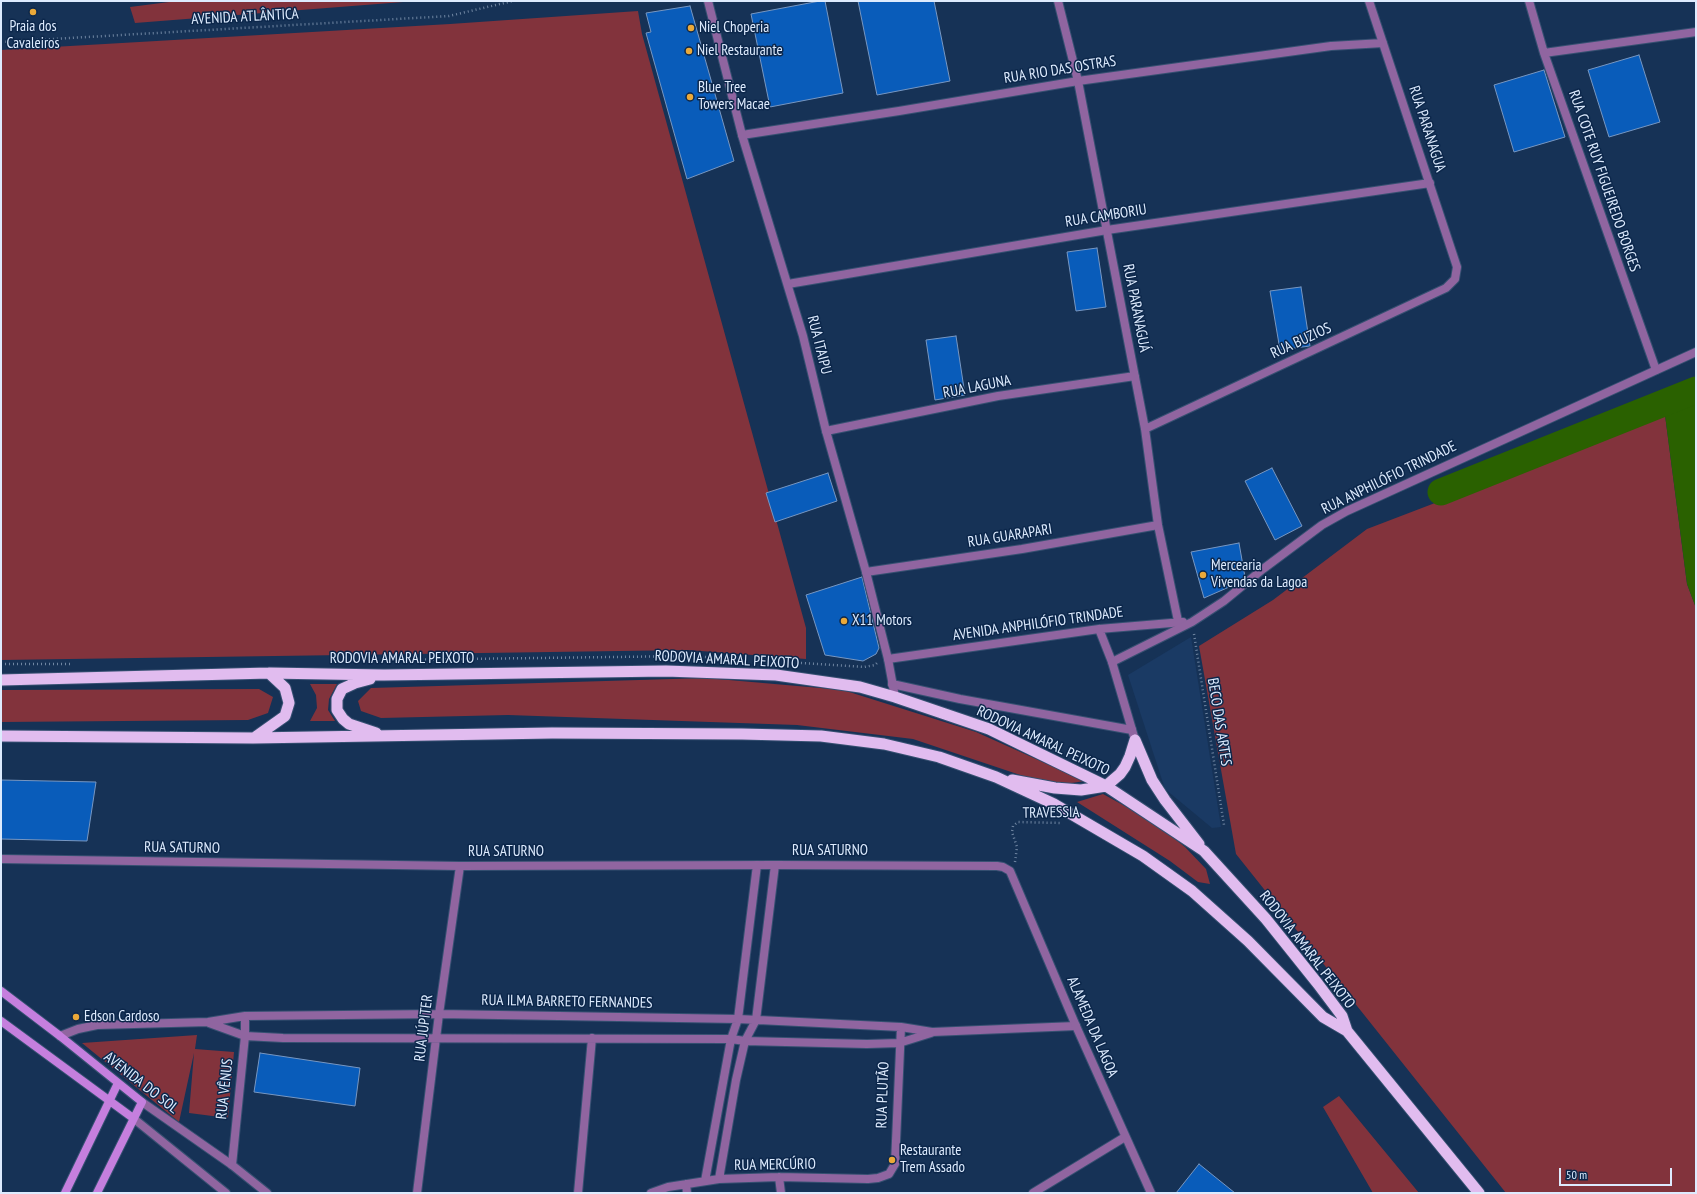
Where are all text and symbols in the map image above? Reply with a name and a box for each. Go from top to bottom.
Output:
street label: AVENIDA ATLÂNTICA [191,5,299,29]
marker: Praia dos Cavaleiros [28,7,38,17]
place label: Praia dos Cavaleiros [6,18,60,53]
place label: Niel Choperia [699,19,769,37]
marker: Niel Choperia [686,23,696,33]
place label: Niel Restaurante [697,42,783,60]
marker: Niel Restaurante [684,46,694,56]
street label: RUA RIO DAS OSTRAS [1003,52,1117,88]
place label: Blue Tree Towers Macae [698,79,770,114]
street label: RUA PARANAGUA [1405,84,1449,174]
street label: RUA COTE RUY FIGUEIREDO BORGES [1564,88,1644,274]
marker: Blue Tree Towers Macae [685,92,695,102]
street label: RUA CAMBORIU [1064,201,1148,231]
street label: RUA PARANAGUÁ [1119,262,1153,354]
street label: RUA ITAIPU [803,314,835,376]
street label: RUA BUZIOS [1268,319,1334,363]
street label: RUA LAGUNA [942,372,1012,402]
street label: RUA ANPHILÓFIO TRINDADE [1319,437,1459,519]
street label: RUA GUARAPARI [966,520,1054,552]
place label: Mercearia Vivendas da Lagoa [1211,557,1307,592]
marker: Mercearia Vivendas da Lagoa [1198,570,1208,580]
street label: AVENIDA ANPHILÓFIO TRINDADE [952,603,1124,645]
place label: X11 Motors [852,612,912,630]
marker: X11 Motors [839,616,849,626]
street label: RODOVIA AMARAL PEIXOTO [654,647,800,673]
street label: RODOVIA AMARAL PEIXOTO [330,650,474,668]
street label: BECO DAS ARTES [1203,677,1235,767]
street label: RODOVIA AMARAL PEIXOTO [974,702,1112,780]
street label: TRAVESSIA [1022,804,1080,822]
street label: RUA SATURNO [144,838,220,858]
street label: RUA SATURNO [792,842,868,860]
street label: RUA SATURNO [468,843,544,861]
street label: RODOVIA AMARAL PEIXOTO [1255,888,1359,1012]
street label: ALAMEDA DA LAGOA [1063,974,1121,1080]
street label: RUA ILMA BARRETO FERNANDES [481,992,653,1012]
street label: RUA JÚPITER [411,993,437,1063]
place label: Edson Cardoso [84,1008,160,1026]
marker: Edson Cardoso [71,1012,81,1022]
street label: AVENIDA DO SOL [100,1048,182,1118]
street label: RUA VÊNUS [213,1058,237,1120]
street label: RUA PLUTÃO [873,1061,893,1129]
place label: Restaurante Trem Assado [900,1142,965,1177]
street label: RUA MERCÚRIO [734,1155,816,1175]
marker: Restaurante Trem Assado [887,1155,897,1165]
scale bar [1561,1160,1674,1186]
text: 50 m [1566,1167,1587,1182]

